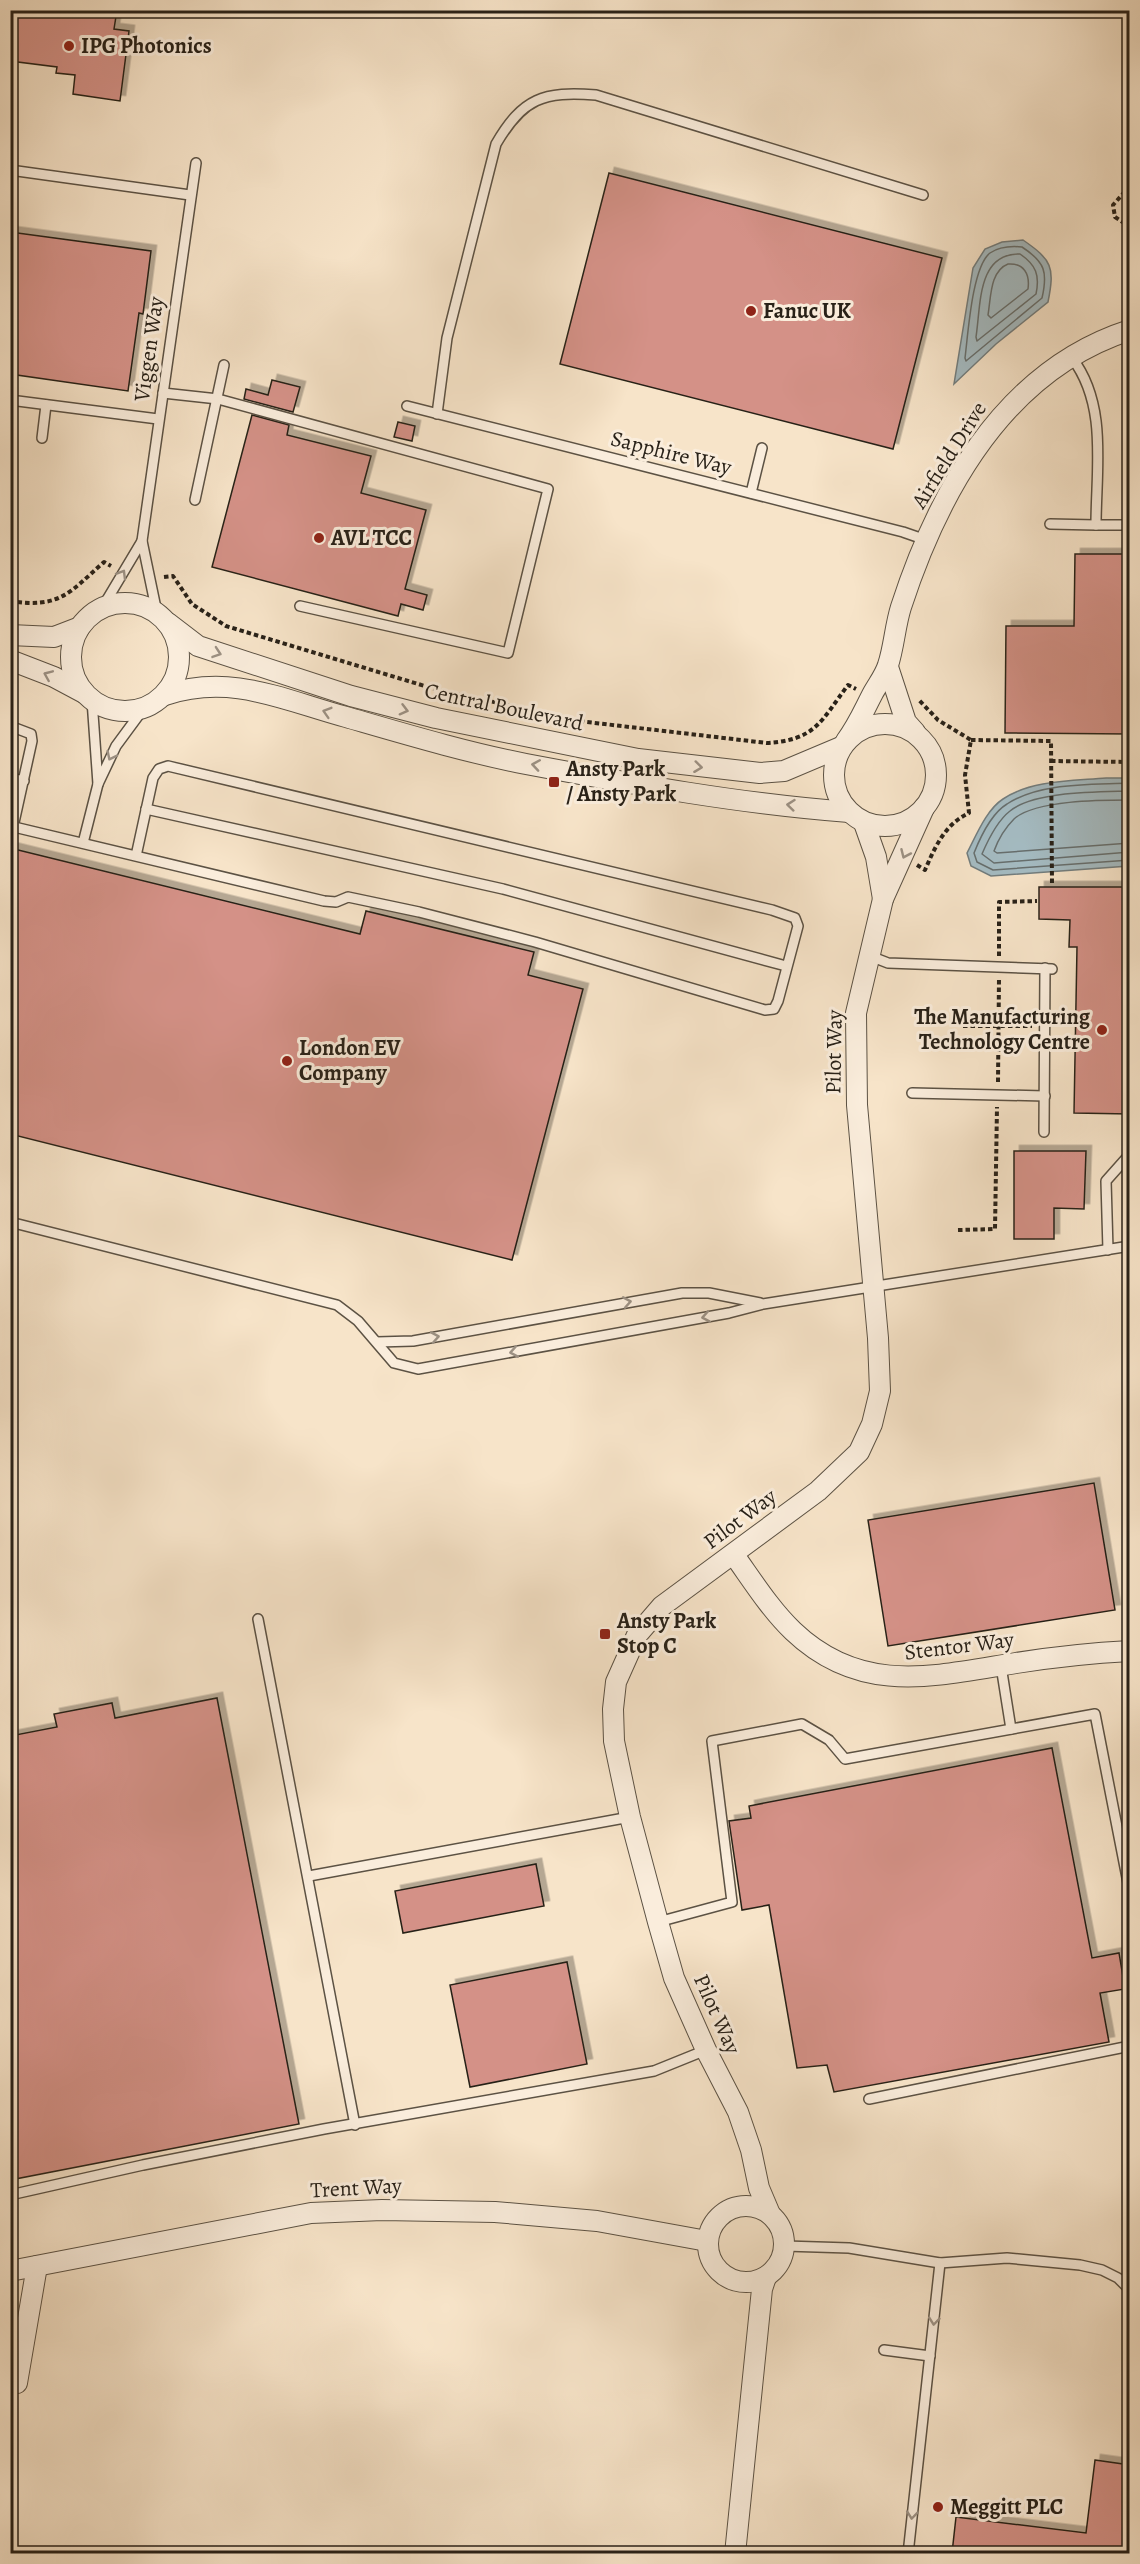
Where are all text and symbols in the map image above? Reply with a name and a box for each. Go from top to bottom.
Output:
place label: IPG Photonics [81,31,212,61]
marker: IPG Photonics [62,39,76,53]
street label: Viggen Way [127,295,171,404]
place label: Fanuc UK [763,296,852,326]
marker: Fanuc UK [744,304,758,318]
street label: Airfield Drive [904,396,994,515]
street label: Sapphire Way [607,424,735,483]
place label: AVL TCC [330,523,412,553]
marker: AVL TCC [312,531,326,545]
one-way arrow [115,570,126,581]
one-way arrow [211,645,222,658]
one-way arrow [43,670,54,682]
street label: Central Boulevard [422,676,586,738]
one-way arrow [399,702,409,715]
one-way arrow [322,707,333,719]
one-way arrow [107,750,119,761]
place label: Ansty Park / Ansty Park [565,754,677,809]
one-way arrow [531,760,541,772]
one-way arrow [694,760,703,772]
marker: Ansty Park / Ansty Park [547,775,561,789]
one-way arrow [786,799,795,812]
one-way arrow [900,848,912,859]
place label: The Manufacturing Technology Centre [914,1002,1091,1057]
street label: Pilot Way [818,1009,850,1094]
marker: The Manufacturing Technology Centre [1095,1023,1109,1037]
place label: London EV Company [299,1033,401,1088]
marker: London EV Company [280,1054,294,1068]
one-way arrow [623,1297,632,1309]
one-way arrow [701,1310,711,1323]
one-way arrow [430,1331,440,1344]
one-way arrow [509,1345,519,1358]
street label: Pilot Way [697,1482,783,1556]
place label: Ansty Park Stop C [616,1606,717,1661]
street label: Stentor Way [902,1624,1016,1668]
marker: Ansty Park Stop C [598,1627,612,1641]
street label: Pilot Way [686,1969,748,2059]
street label: Trent Way [310,2171,403,2205]
one-way arrow [928,2317,941,2326]
place label: Meggitt PLC [950,2492,1063,2522]
marker: Meggitt PLC [931,2500,945,2514]
one-way arrow [907,2511,919,2520]

